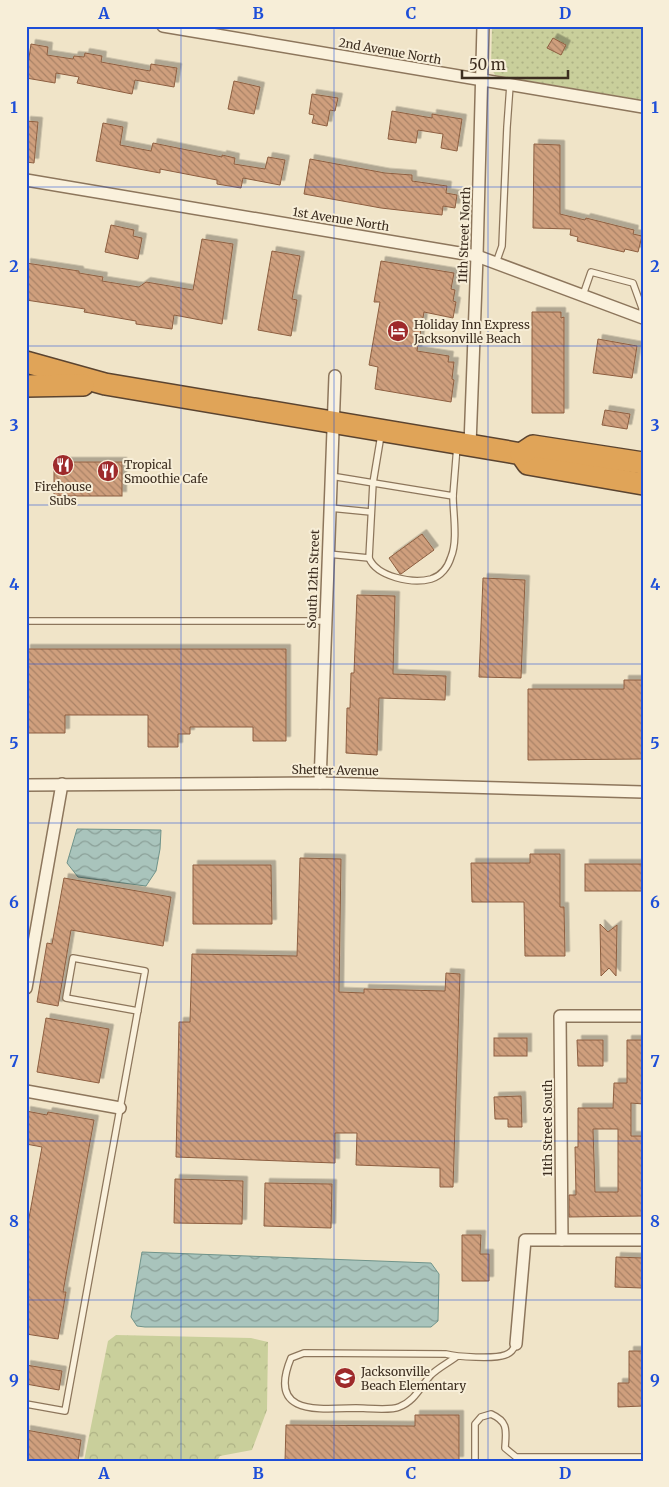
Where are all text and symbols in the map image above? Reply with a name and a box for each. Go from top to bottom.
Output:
text: A [97,3,110,23]
text: B [252,3,264,23]
text: C [406,3,416,23]
text: D [559,3,571,23]
street label: 2nd Avenue North [337,35,443,67]
scale bar [462,48,568,80]
text: 50 m [469,55,506,74]
text: 1 [10,97,18,117]
text: 1 [651,97,659,117]
street label: 11th Street North [455,186,473,284]
street label: 1st Avenue North [292,204,391,234]
text: 2 [9,256,19,276]
text: 2 [650,256,660,276]
place label: Holiday Inn Express Jacksonville Beach [413,317,530,346]
hotel icon: Holiday Inn Express Jacksonville Beach [386,319,410,343]
text: 3 [9,415,19,435]
text: 3 [650,415,660,435]
restaurant icon: Firehouse Subs [51,453,75,477]
place label: Tropical Smoothie Cafe [124,457,208,486]
restaurant icon: Tropical Smoothie Cafe [96,459,120,483]
place label: Firehouse Subs [35,479,91,508]
street label: South 12th Street [304,529,322,629]
text: 4 [9,574,19,594]
text: 4 [650,574,660,594]
text: 5 [9,733,19,753]
text: 5 [650,733,660,753]
street label: Shetter Avenue [291,762,379,778]
text: 6 [9,892,19,912]
text: 6 [650,892,660,912]
text: 7 [9,1051,19,1071]
text: 7 [650,1051,660,1071]
street label: 11th Street South [540,1080,555,1176]
text: 8 [9,1211,19,1231]
text: 8 [650,1211,660,1231]
place label: Jacksonville Beach Elementary [360,1364,466,1393]
school or university icon: Jacksonville Beach Elementary [333,1366,357,1390]
text: 9 [9,1370,19,1390]
text: 9 [650,1370,660,1390]
text: A [97,1463,110,1483]
text: B [252,1463,264,1483]
text: C [406,1463,416,1483]
text: D [559,1463,571,1483]

